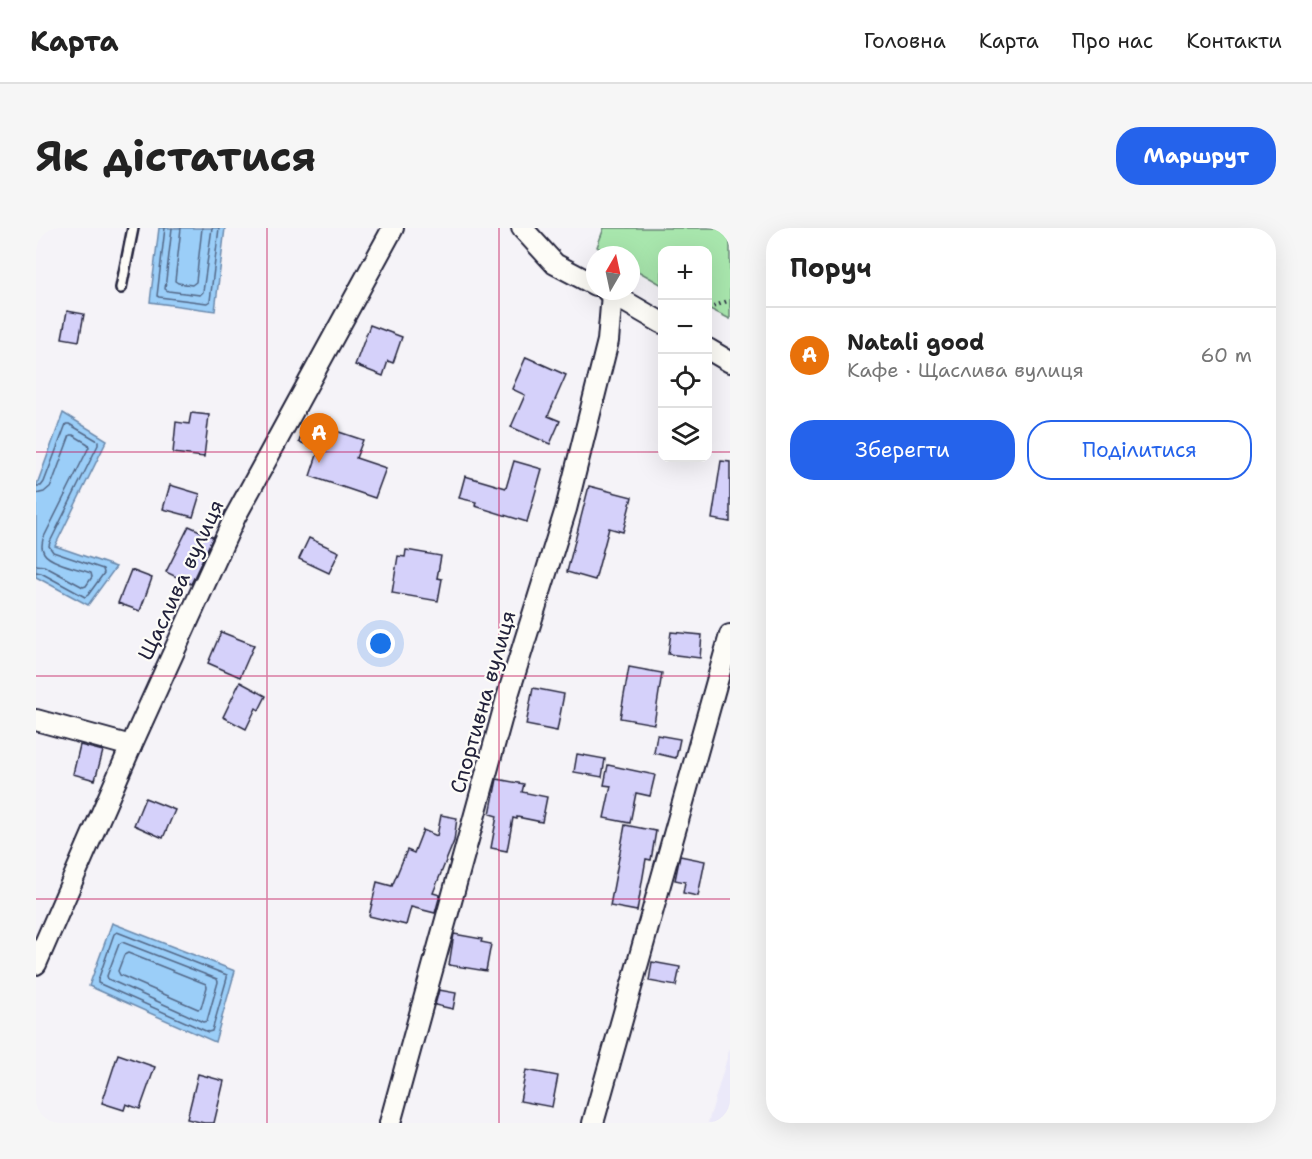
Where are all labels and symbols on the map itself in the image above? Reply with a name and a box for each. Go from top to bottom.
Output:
north arrow [586,246,640,300]
pin: A [300,414,338,463]
street label: Щаслива вулиця [132,495,230,665]
street label: Спортивна вулиця [443,607,523,797]
your location [366,629,395,658]

